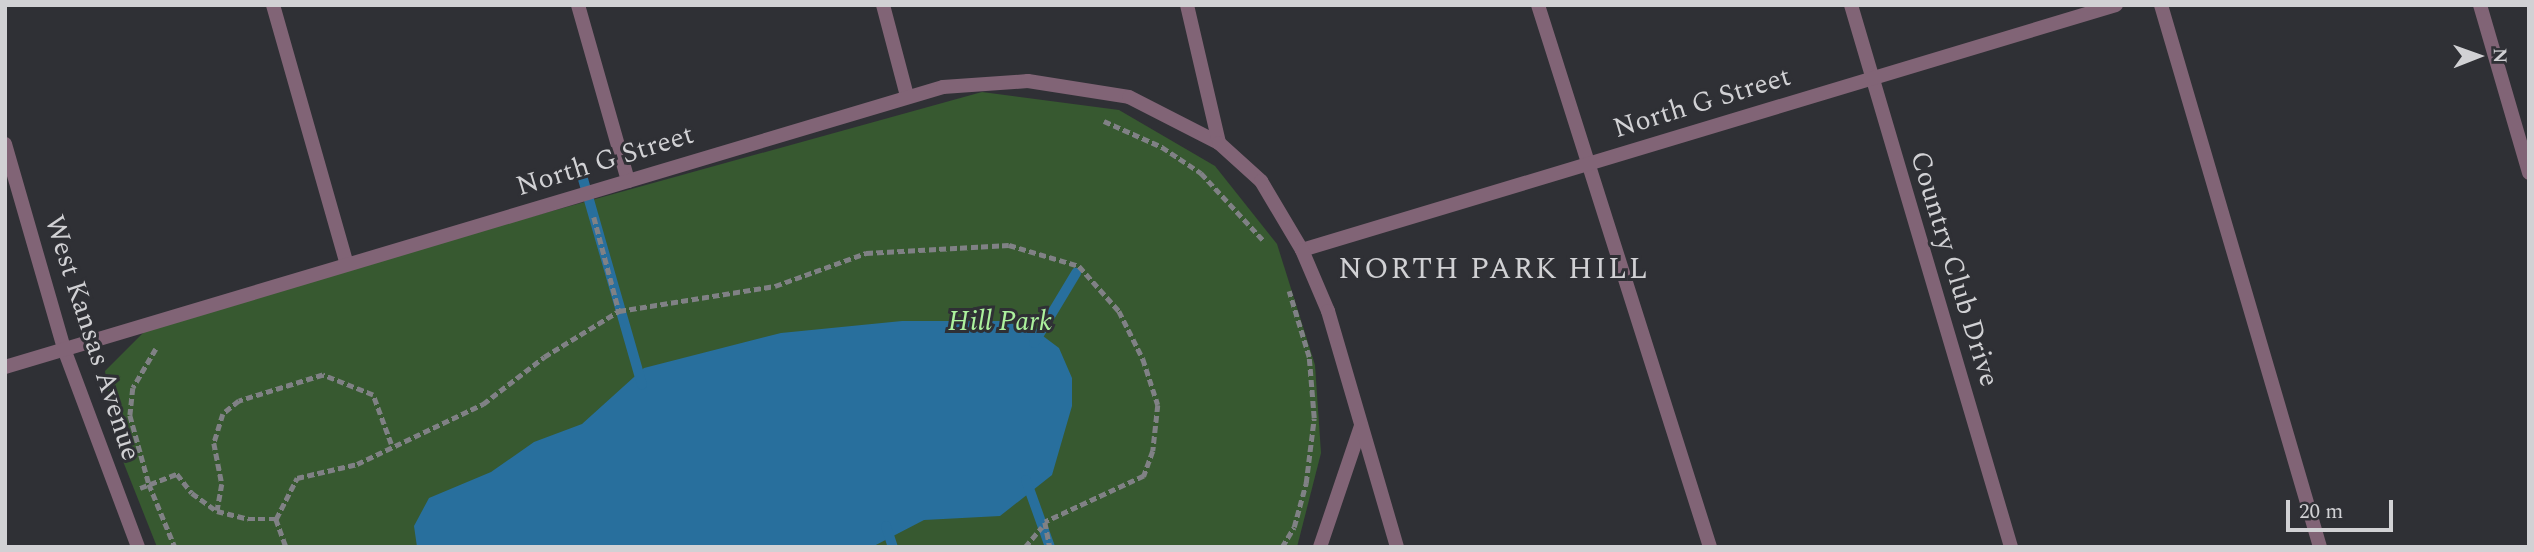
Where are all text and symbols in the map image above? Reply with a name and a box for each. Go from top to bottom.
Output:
north arrow [2443,21,2513,91]
text: N [2485,48,2514,64]
street label: North G Street [1609,60,1795,146]
street label: North G Street [512,118,698,204]
street label: Country Club Drive [1902,147,2006,391]
street label: West Kansas Avenue [36,211,148,465]
district label: NORTH PARK HILL [1340,251,1648,287]
park label: Hill Park [948,305,1052,339]
scale bar [2289,486,2396,530]
text: 20 m [2299,496,2343,528]

